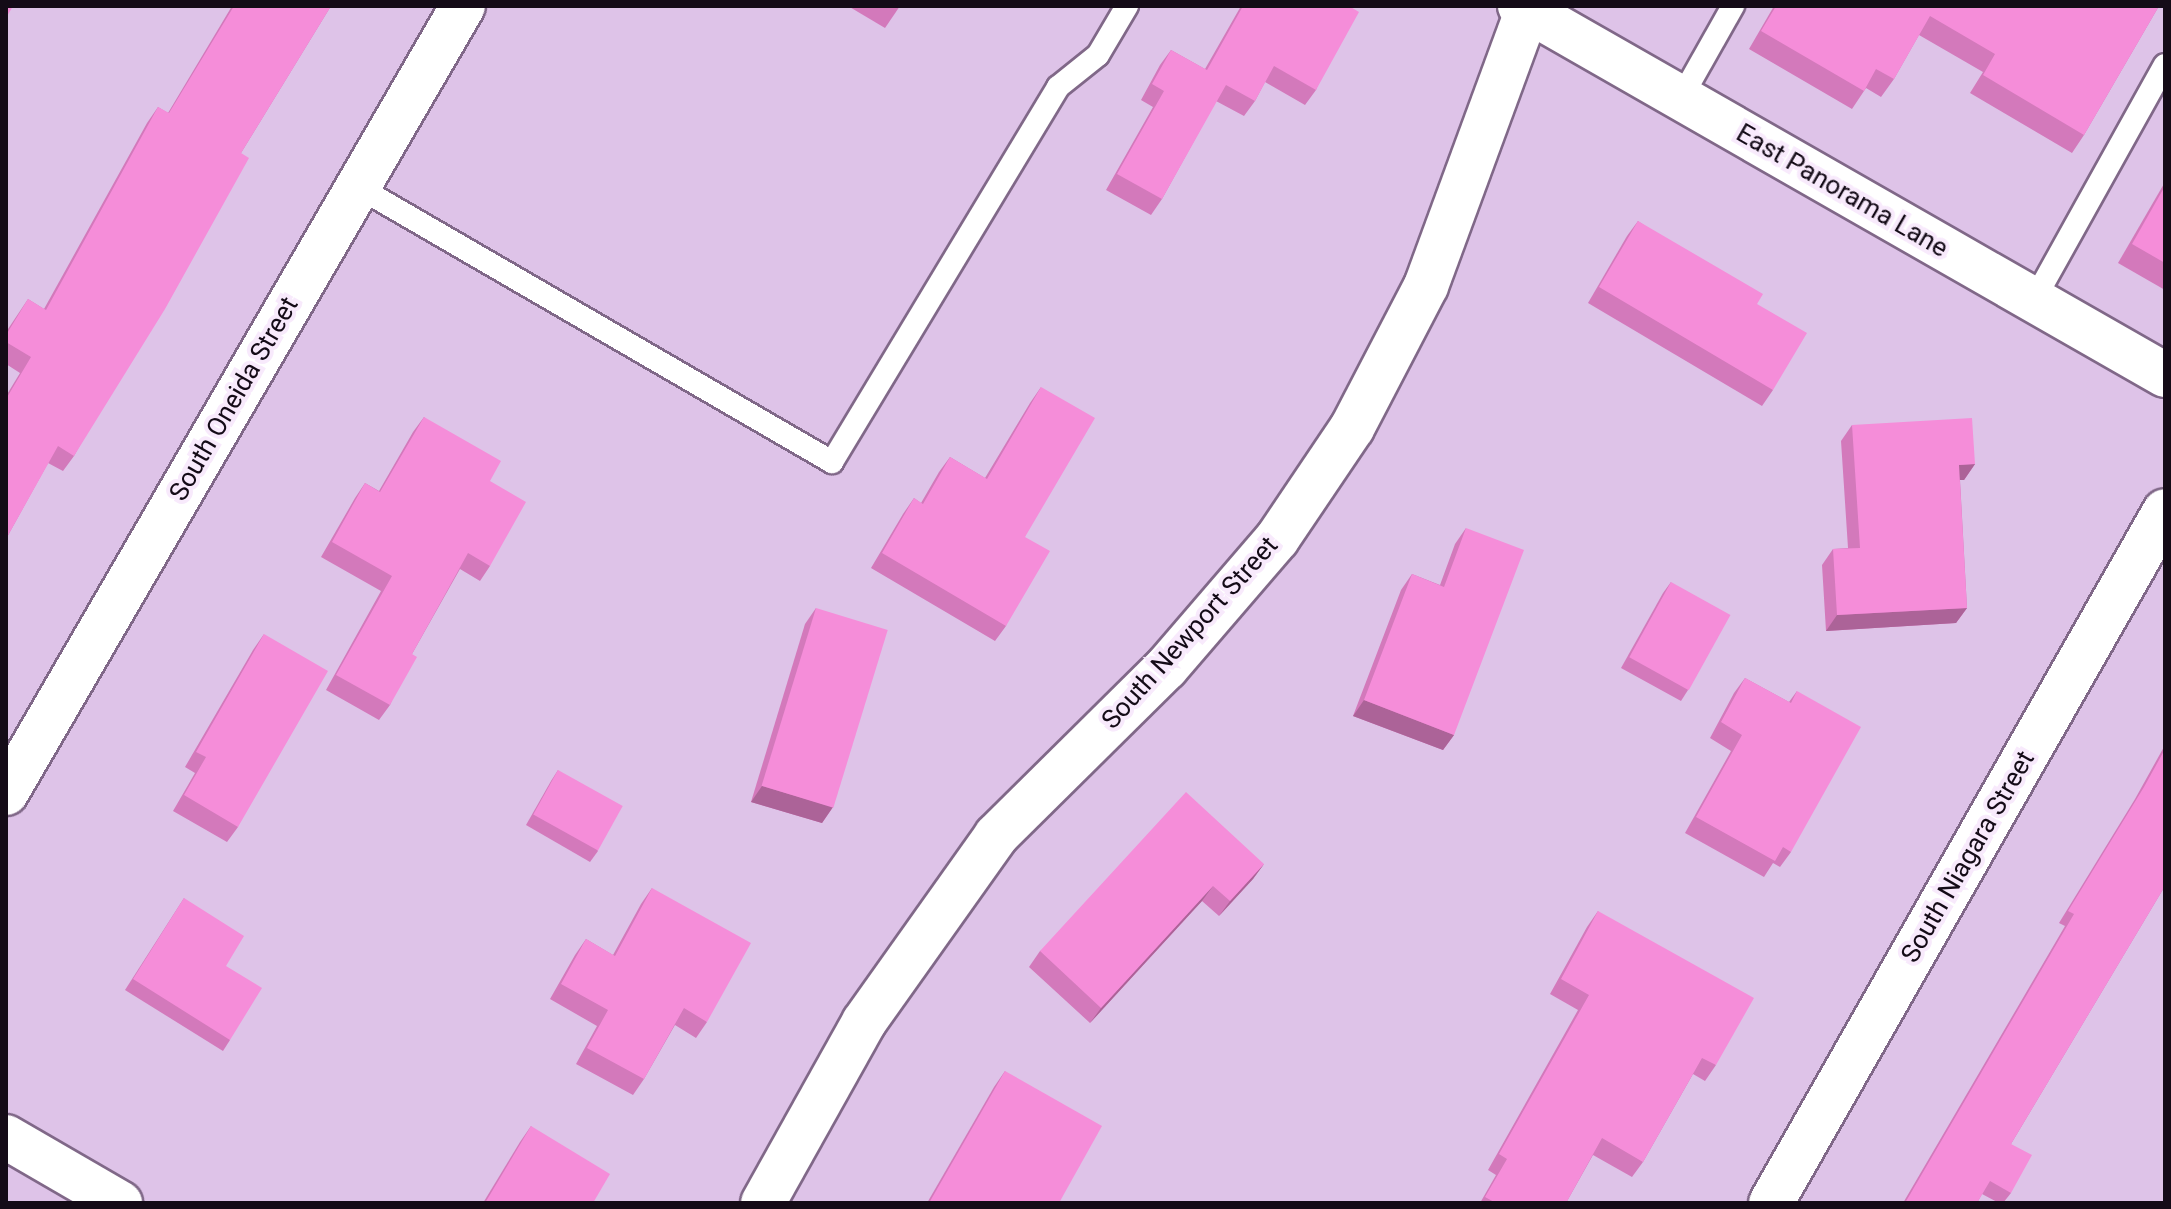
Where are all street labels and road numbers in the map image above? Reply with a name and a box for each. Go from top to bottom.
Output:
street label: East Panorama Lane [1731,118,1953,264]
street label: South Oneida Street [163,292,305,506]
street label: South Newport Street [1095,530,1285,736]
street label: South Niagara Street [1895,746,2041,968]

